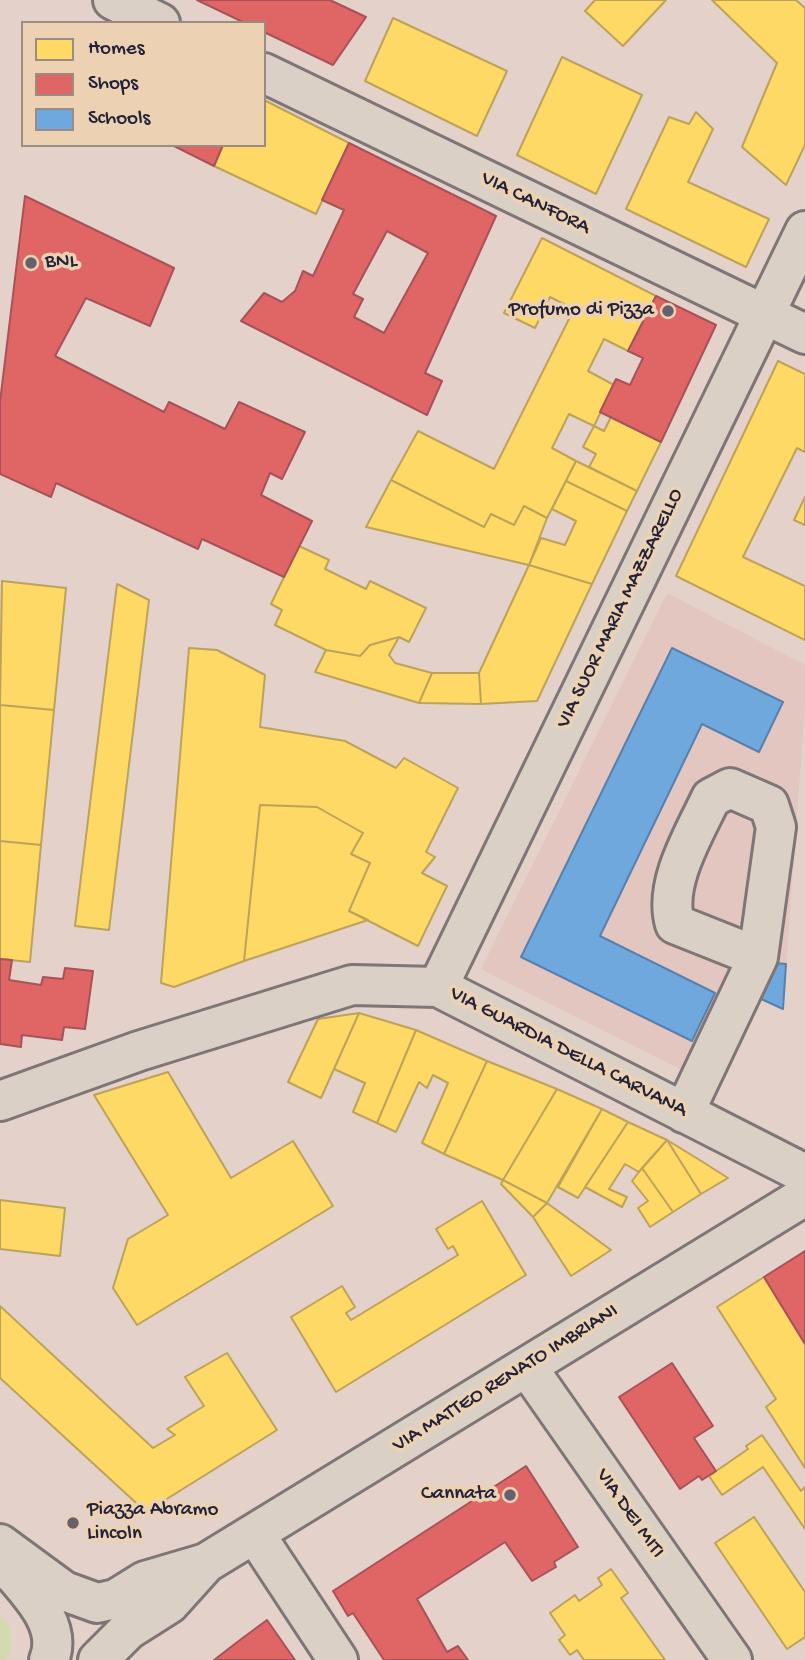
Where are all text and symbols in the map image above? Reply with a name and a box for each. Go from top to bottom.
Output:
legend [21,21,266,147]
text: Homes [88,37,144,62]
text: Shops [88,72,138,97]
text: Schools [88,107,150,132]
street label: VIA CANFORA [476,167,594,241]
place label: BNL [45,250,77,276]
marker: BNL [23,255,39,271]
place label: Profumo di Pizza [509,298,654,324]
marker: Profumo di Pizza [660,303,676,319]
street label: VIA SUOR MARIA MAZZARELLO [552,485,690,733]
street label: VIA GUARDIA DELLA CARVANA [445,982,691,1124]
street label: VIA MATTEO RENATO IMBRIANI [389,1299,623,1459]
street label: VIA DEI MITI [589,1464,669,1564]
place label: Cannata [421,1482,496,1508]
marker: Cannata [502,1487,518,1503]
place label: Piazza Abramo Lincoln [87,1498,218,1548]
marker: Piazza Abramo Lincoln [65,1515,81,1531]

